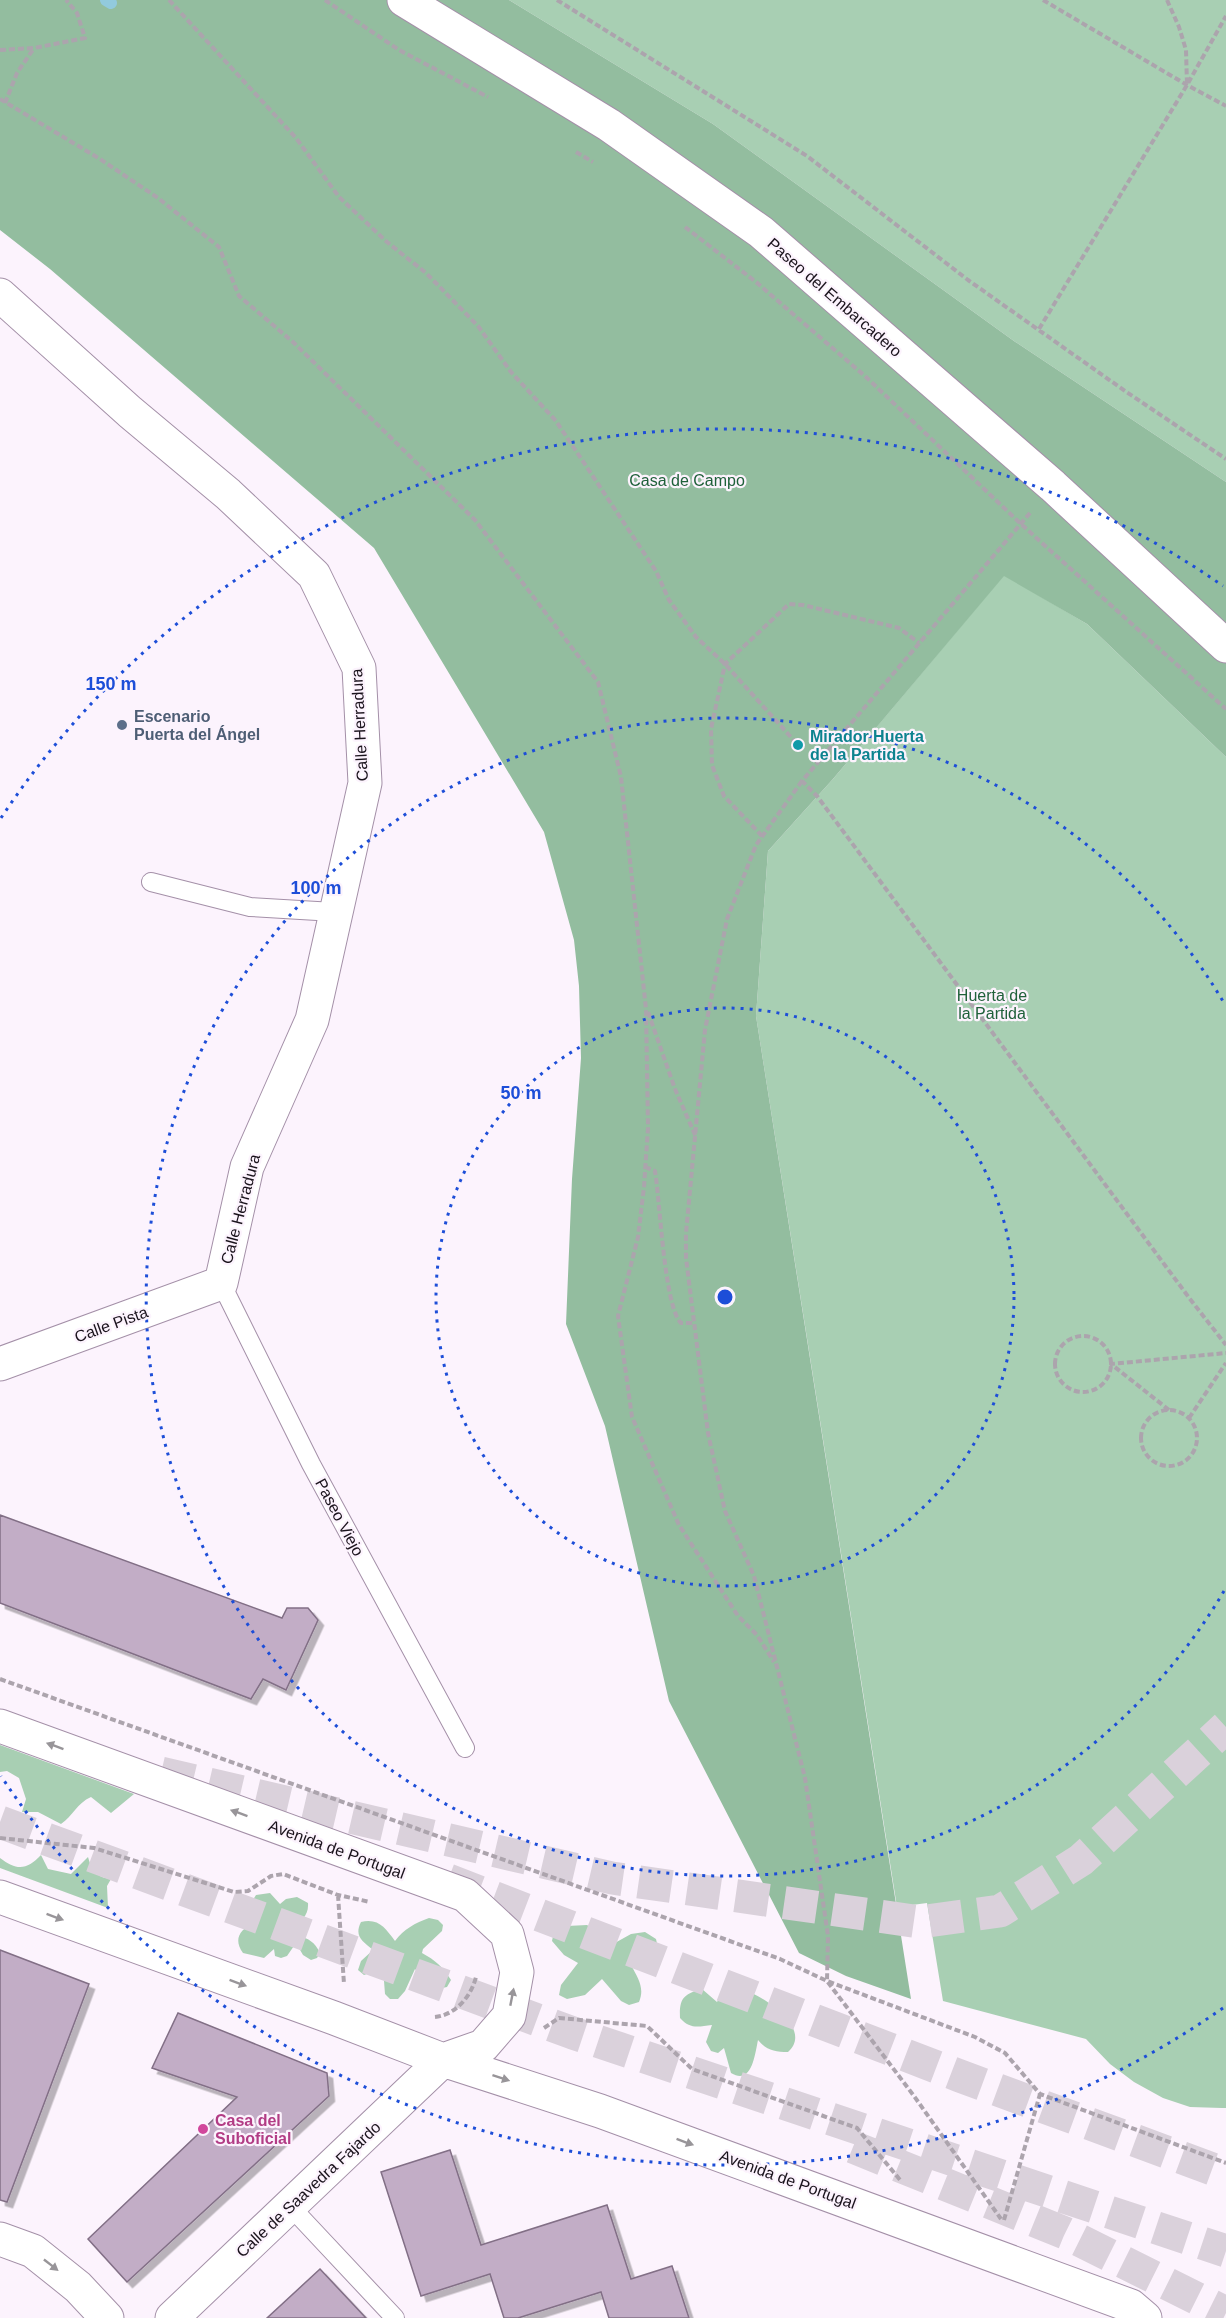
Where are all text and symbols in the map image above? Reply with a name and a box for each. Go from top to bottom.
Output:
street label: Paseo del Embarcadero [764,235,905,360]
park label: Casa de Campo [629,472,745,489]
street label: Calle Herradura [348,668,371,782]
text: 150 m [85,674,137,694]
place label: Escenario Puerta del Ángel [134,708,260,743]
marker: Escenario Puerta del Ángel [115,718,129,732]
place label: Mirador Huerta de la Partida [810,728,924,763]
marker: Mirador Huerta de la Partida [791,738,805,752]
text: 100 m [290,878,342,898]
park label: Huerta de la Partida [957,987,1027,1022]
text: 50 m [500,1083,542,1103]
street label: Calle Herradura [218,1152,263,1266]
centre of rings [715,1287,735,1307]
street label: Calle Pista [72,1303,150,1346]
street label: Paseo Viejo [312,1476,367,1559]
one-way arrow [46,1741,64,1751]
one-way arrow [229,1807,247,1817]
street label: Avenida de Portugal [266,1817,407,1882]
one-way arrow [46,1913,64,1922]
one-way arrow [230,1979,248,1989]
one-way arrow [508,1988,517,2007]
one-way arrow [492,2074,510,2083]
place label: Casa del Suboficial [215,2112,291,2147]
street label: Calle de Saavedra Fajardo [233,2118,384,2260]
marker: Casa del Suboficial [196,2122,210,2136]
one-way arrow [676,2137,694,2147]
street label: Avenida de Portugal [717,2147,858,2212]
one-way arrow [44,2259,59,2271]

